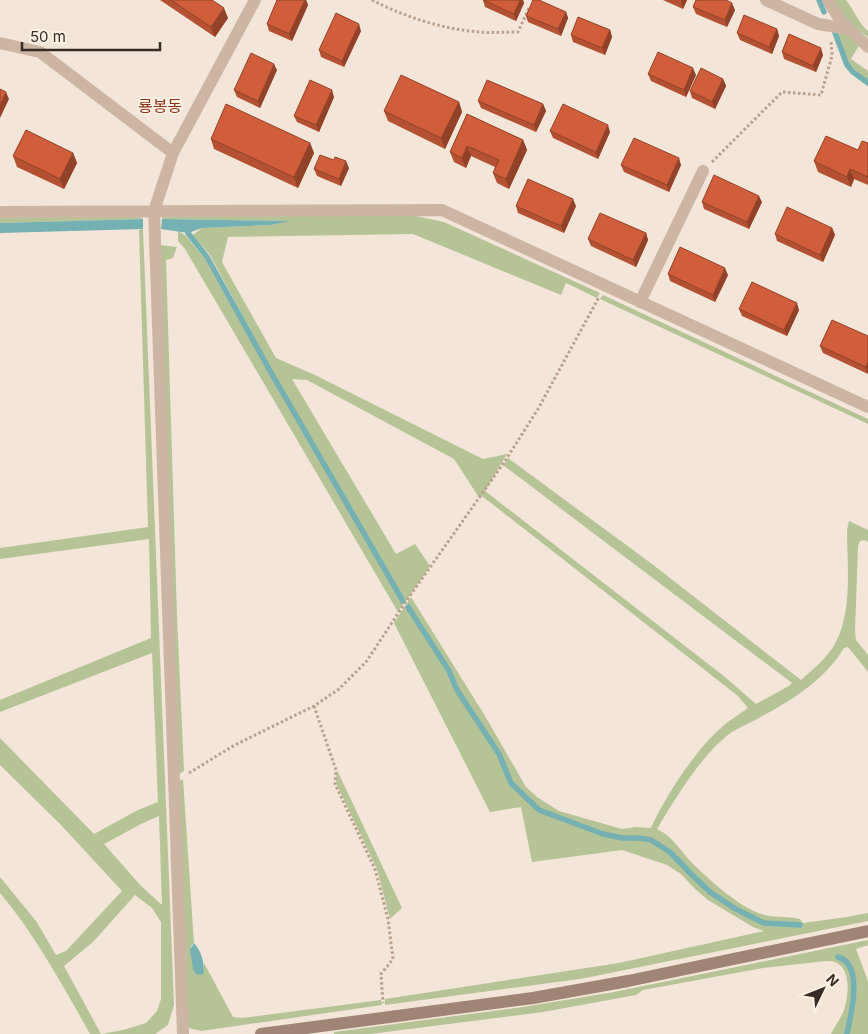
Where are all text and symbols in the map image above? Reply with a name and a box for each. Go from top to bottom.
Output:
scale bar [22,20,160,52]
text: 50 m [30,27,66,46]
district label: 룡봉동 [138,96,182,116]
north arrow [798,964,848,1014]
text: N [823,970,843,989]

